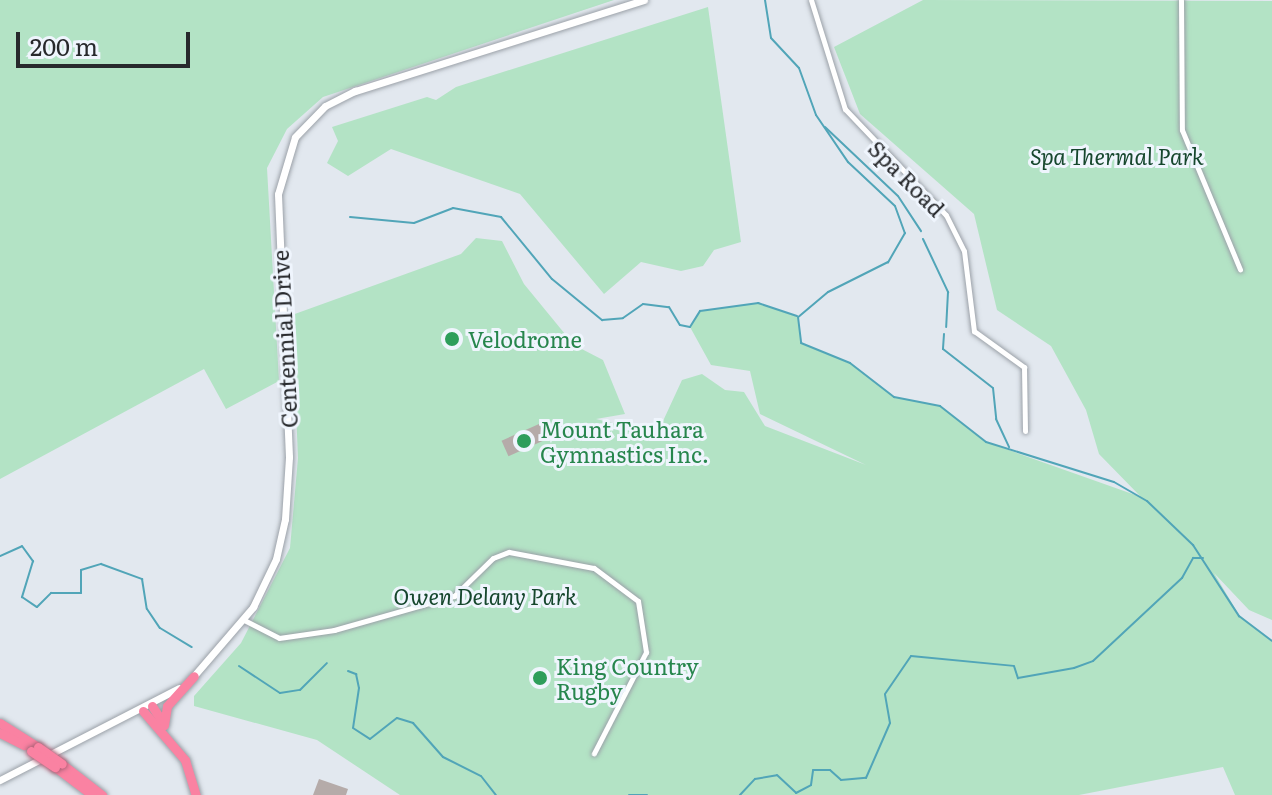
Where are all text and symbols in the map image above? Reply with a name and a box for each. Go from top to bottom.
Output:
scale bar [20,16,194,66]
text: 200 m [30,28,98,63]
street label: Spa Road [864,135,950,221]
park label: Spa Thermal Park [1030,143,1204,169]
street label: Centennial Drive [266,249,302,429]
place label: Velodrome [468,326,582,352]
marker: Velodrome [443,330,461,348]
place label: Mount Tauhara Gymnastics Inc. [540,415,709,466]
marker: Mount Tauhara Gymnastics Inc. [515,432,533,450]
park label: Owen Delany Park [393,583,577,609]
place label: King Country Rugby [556,652,699,704]
marker: King Country Rugby [531,669,549,687]

